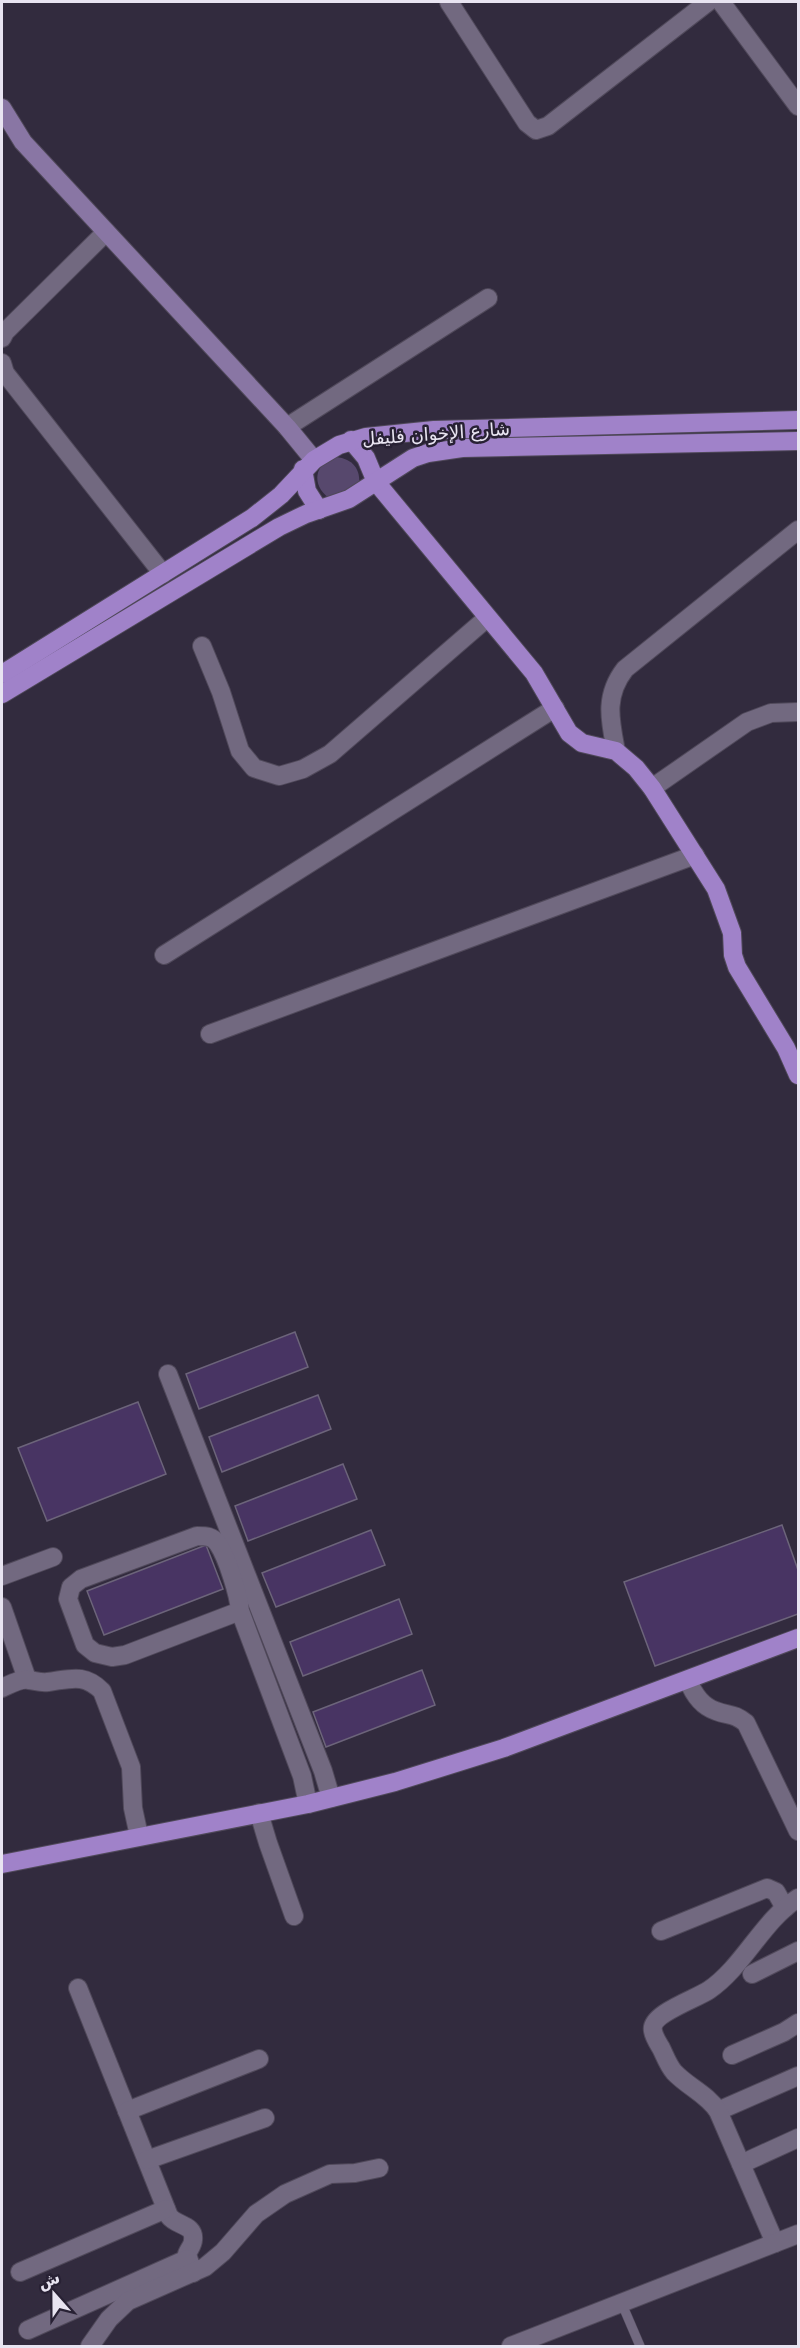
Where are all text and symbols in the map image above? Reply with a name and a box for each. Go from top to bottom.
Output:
street label: شارع الإخوان فليفل [361,418,511,450]
north arrow [24,2264,84,2324]
text: ش [35,2268,63,2293]

